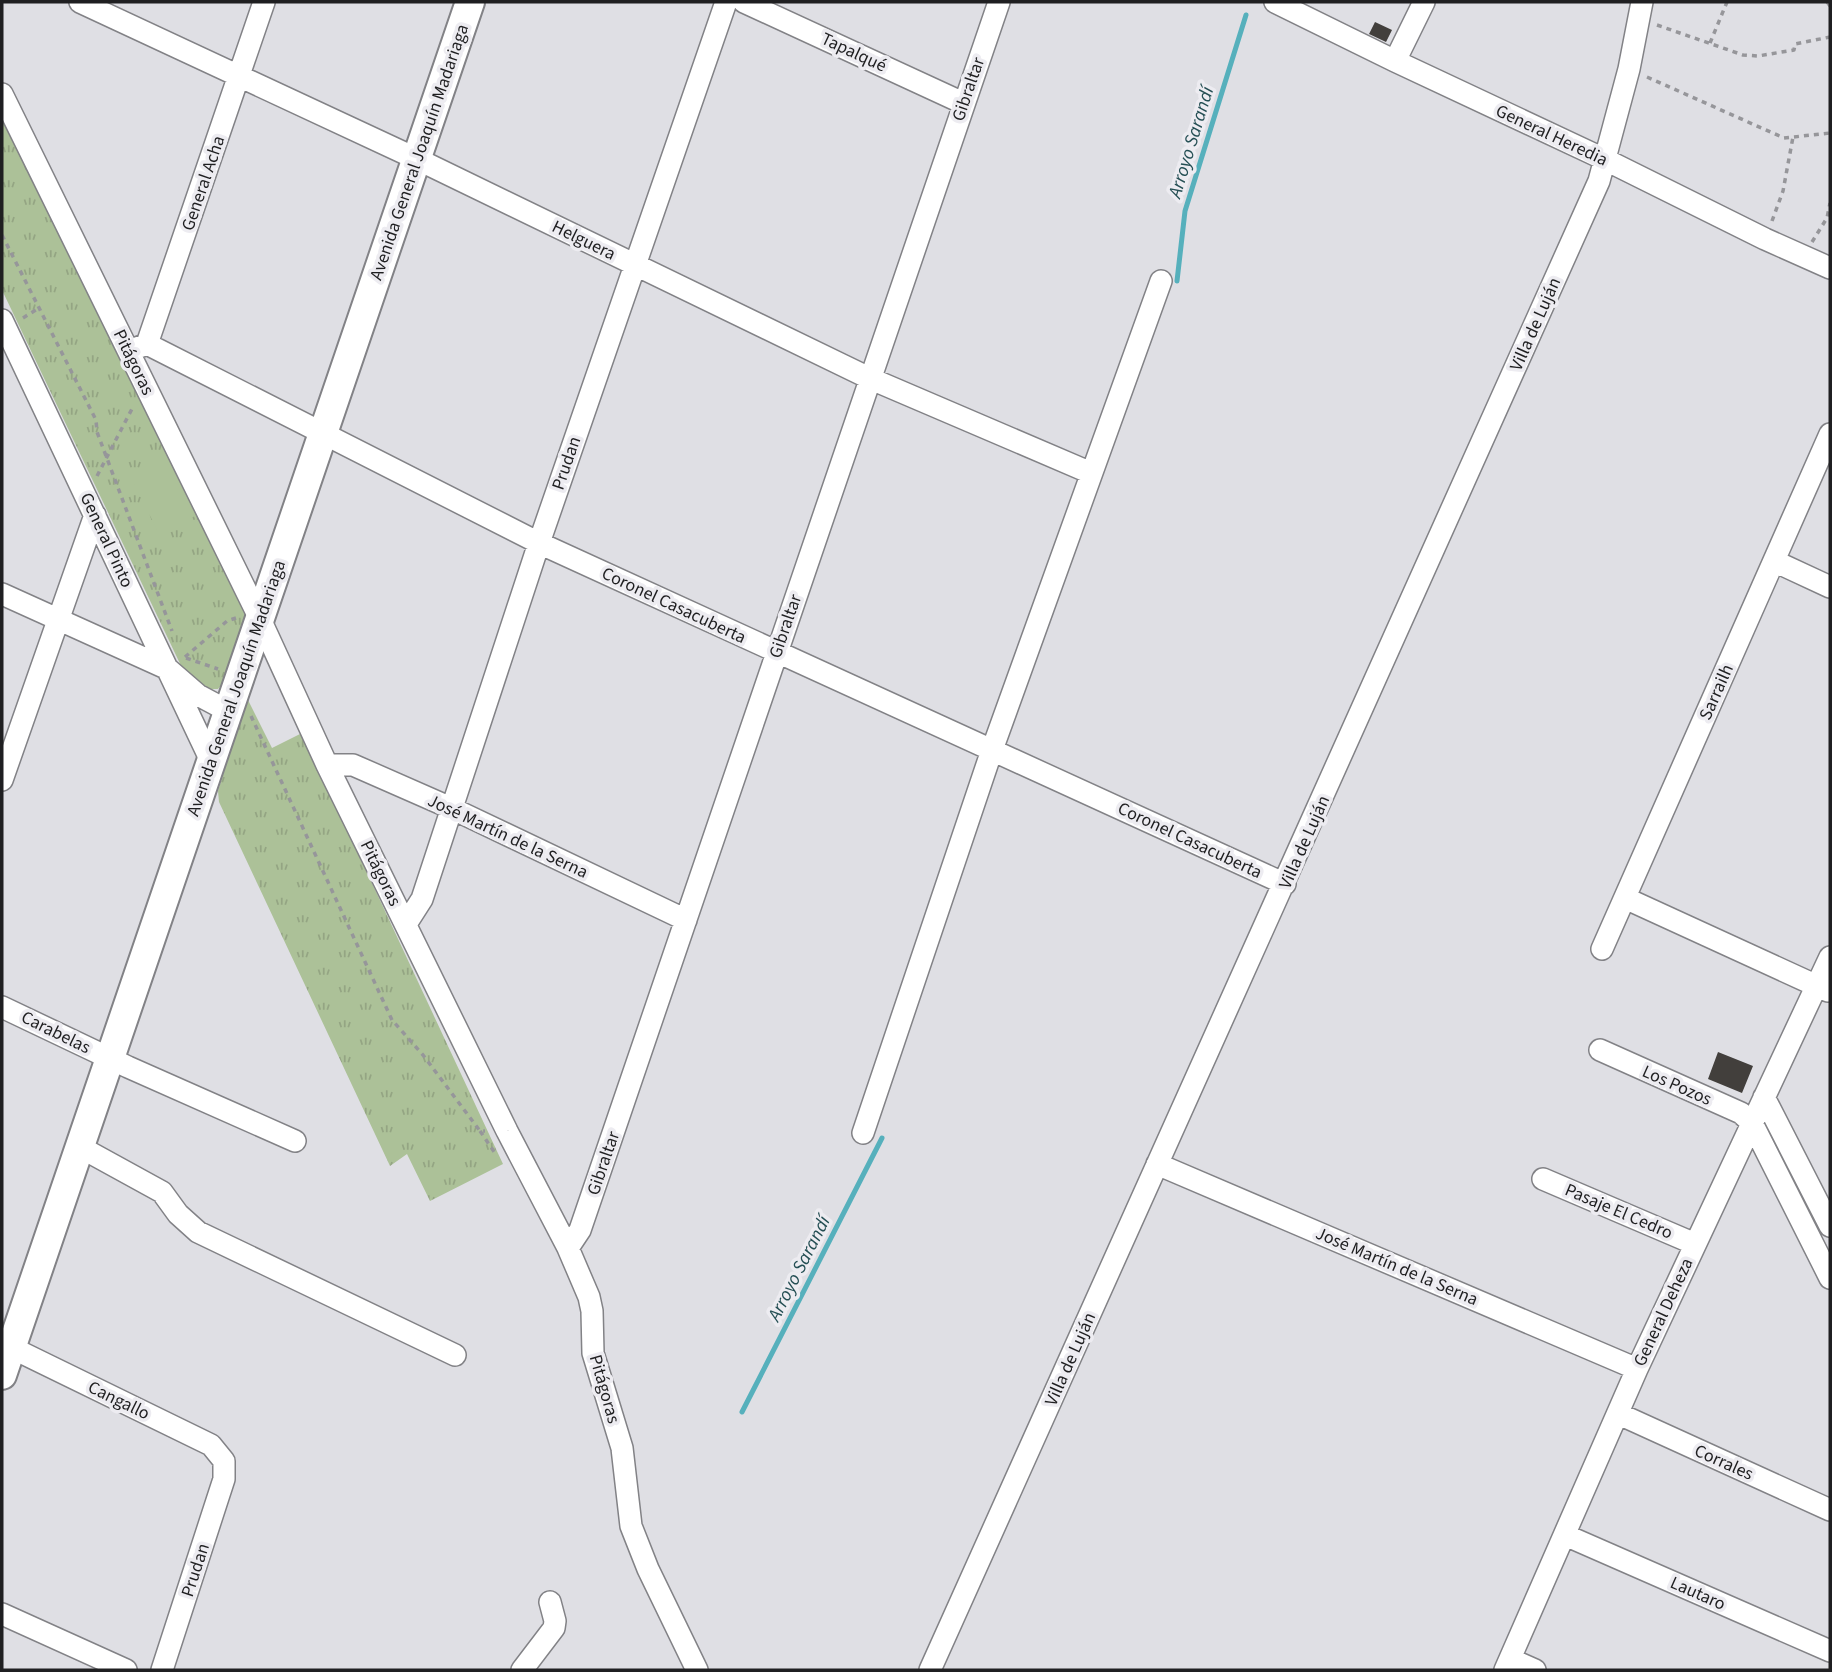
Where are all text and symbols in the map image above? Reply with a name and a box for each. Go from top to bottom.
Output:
street label: Avenida General Joaquín Madariaga [364,21,475,284]
street label: Tapalqué [817,26,891,79]
street label: Gibraltar [946,53,991,124]
water label: Arroyo Sarandí [1161,81,1222,202]
street label: General Heredia [1492,99,1612,172]
street label: General Acha [176,132,231,234]
street label: Helguera [548,214,620,267]
street label: Villa de Luján [1504,274,1567,375]
street label: Pitágoras [107,325,160,399]
street label: Prudan [546,433,587,493]
street label: General Pinto [74,489,139,592]
street label: Avenida General Joaquín Madariaga [181,557,292,820]
street label: Coronel Casacuberta [598,561,750,650]
street label: Gibraltar [763,590,808,661]
street label: Sarrailh [1693,660,1740,724]
street label: José Martín de la Serna [424,788,592,885]
street label: Villa de Luján [1273,792,1336,893]
street label: Coronel Casacuberta [1114,796,1266,885]
street label: Pitágoras [354,836,407,910]
street label: Carabelas [17,1005,95,1060]
street label: Los Pozos [1638,1059,1715,1112]
street label: Gibraltar [581,1127,626,1198]
street label: Pasaje El Cedro [1561,1178,1677,1245]
water label: Arroyo Sarandí [761,1209,839,1327]
street label: José Martín de la Serna [1312,1221,1482,1312]
street label: General Deheza [1627,1254,1699,1370]
street label: Villa de Luján [1039,1309,1102,1410]
street label: Pitágoras [583,1352,626,1426]
street label: Cangallo [84,1375,154,1426]
street label: Corrales [1690,1438,1757,1487]
street label: Prudan [175,1540,216,1600]
street label: Lautaro [1666,1570,1729,1617]

